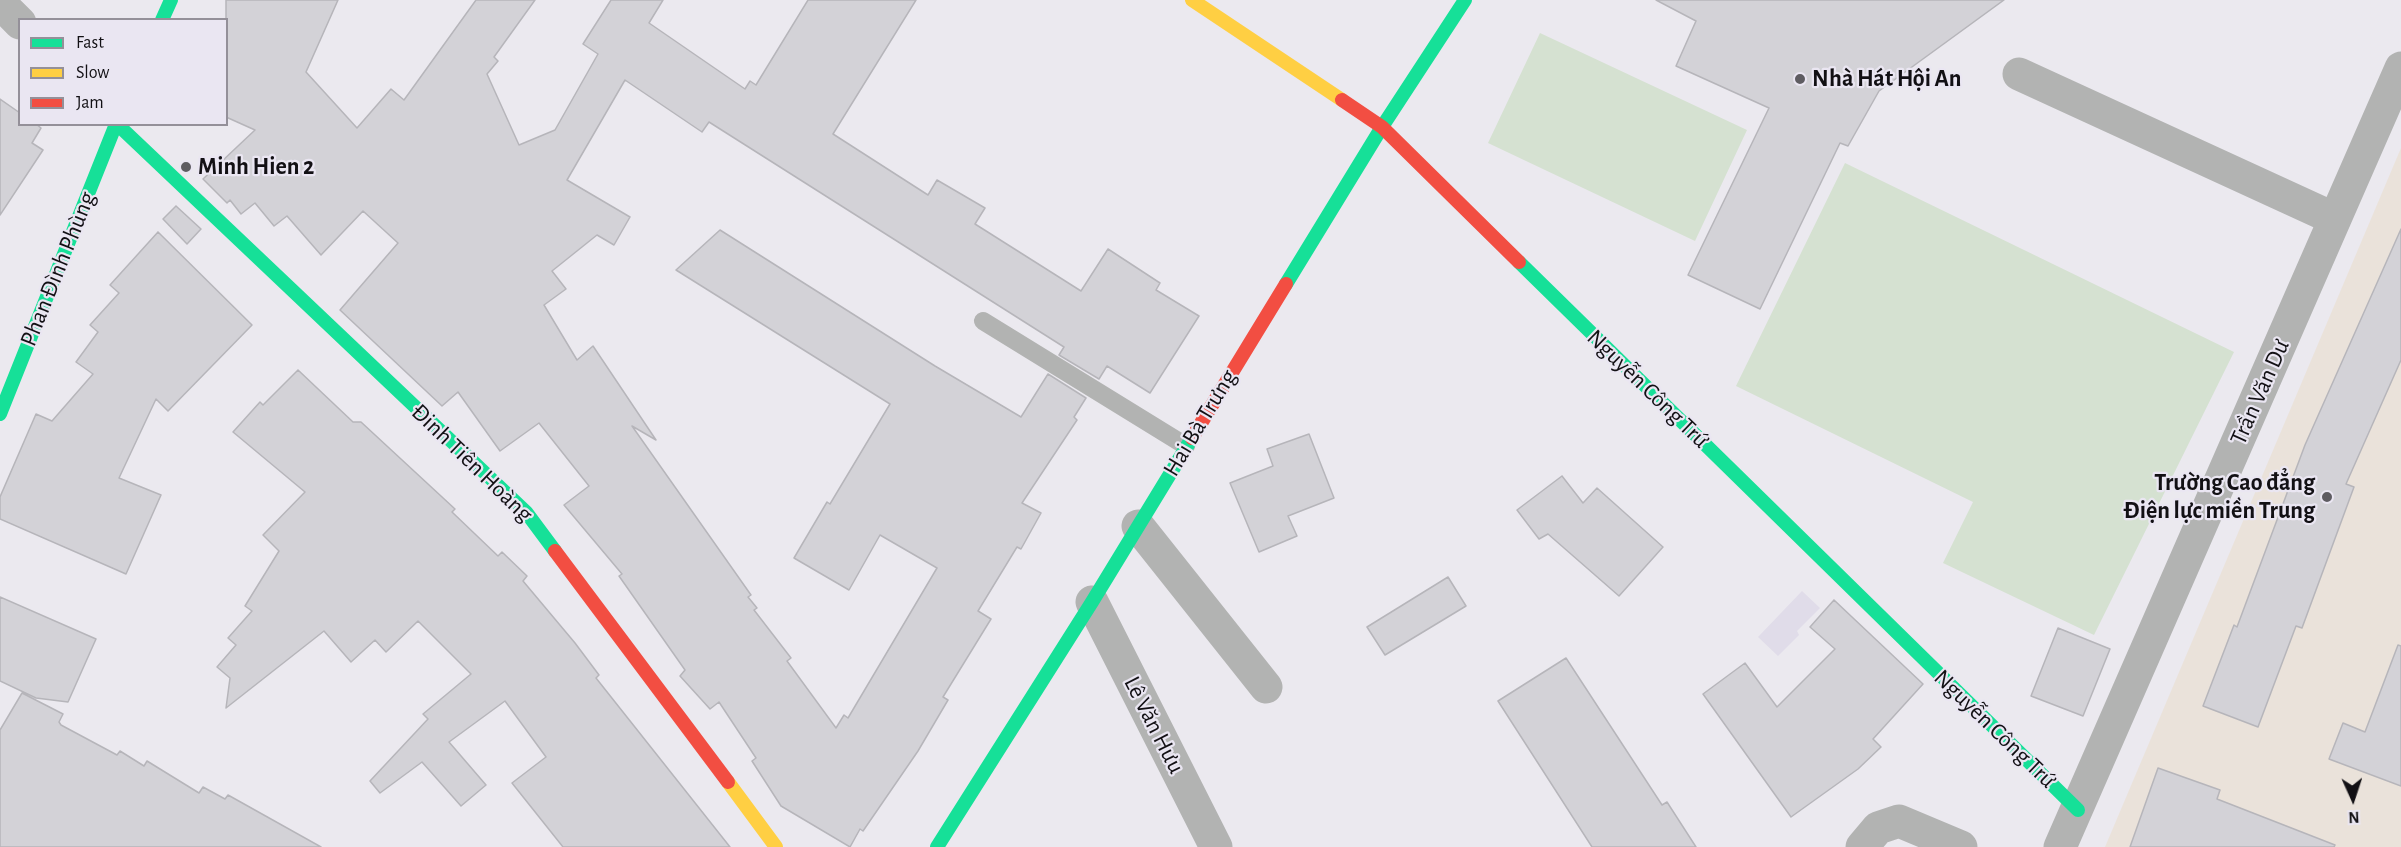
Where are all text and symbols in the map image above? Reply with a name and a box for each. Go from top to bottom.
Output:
legend [18,18,228,126]
text: Fast [76,34,104,52]
text: Slow [76,64,109,82]
place label: Nhà Hát Hội An [1812,65,1962,93]
marker: Nhà Hát Hội An [1793,72,1807,86]
text: Jam [76,94,104,112]
place label: Minh Hien 2 [198,153,314,181]
marker: Minh Hien 2 [179,160,193,174]
street label: Phan Đình Phùng [14,188,102,350]
street label: Nguyễn Công Trứ [1581,323,1715,455]
street label: Trần Văn Dư [2224,335,2296,449]
street label: Hai Bà Trưng [1157,364,1243,482]
street label: Đinh Tiên Hoàng [405,398,539,528]
place label: Trường Cao đẳng Điện lực miền Trung [2123,469,2315,525]
marker: Trường Cao đẳng Điện lực miền Trung [2320,490,2334,504]
street label: Nguyễn Công Trứ [1928,663,2062,795]
street label: Lê Văn Hưu [1117,672,1191,778]
north arrow [2323,769,2383,829]
text: N [2348,809,2360,825]

